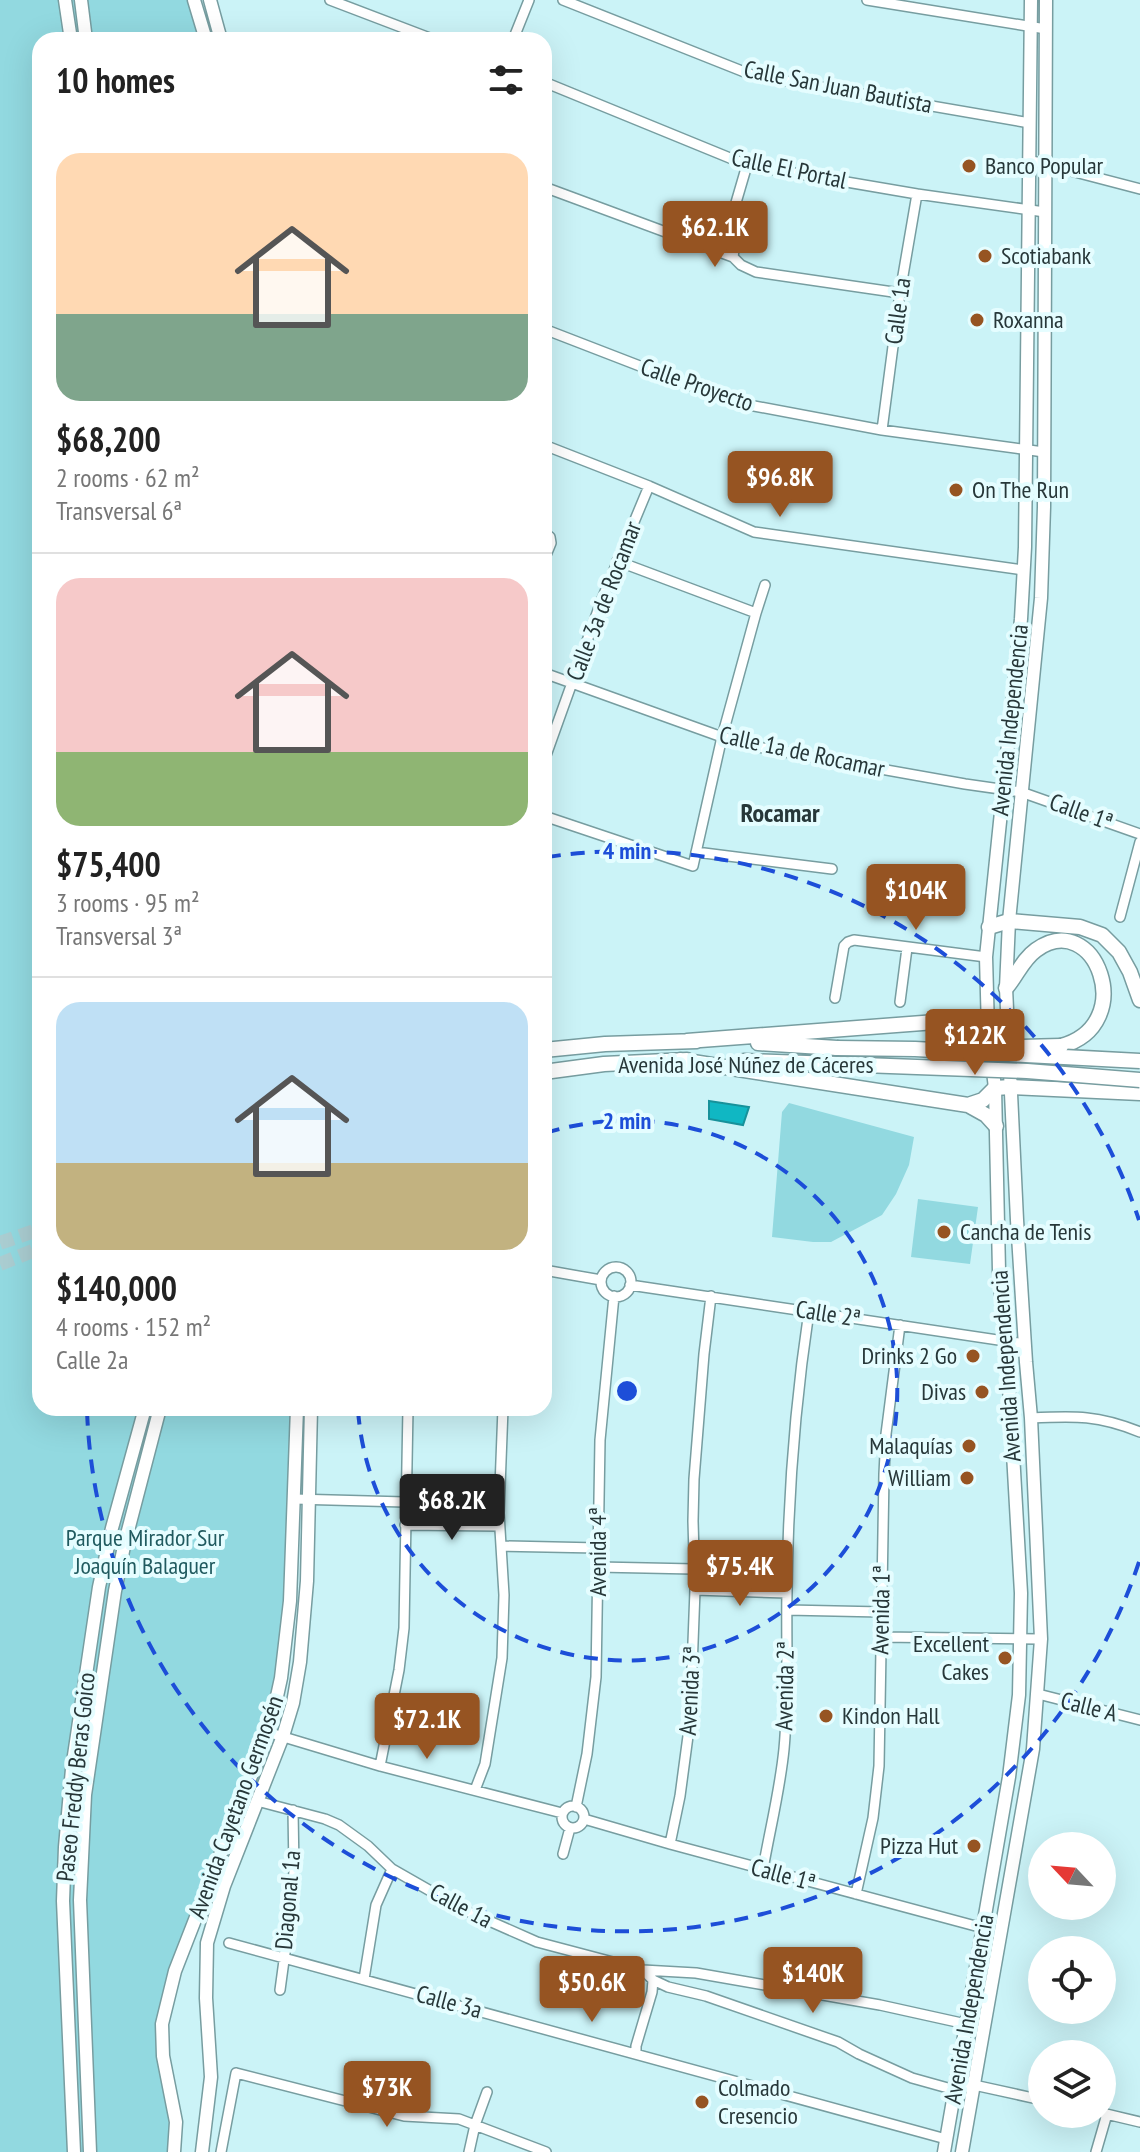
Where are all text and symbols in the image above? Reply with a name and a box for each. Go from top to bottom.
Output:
street label: Calle San Juan Bautista [741,53,935,120]
text: 10 homes [56,58,175,102]
icon: filters [484,58,528,102]
street label: Calle El Portal [729,141,850,196]
place label: Banco Popular [985,150,1104,181]
marker: Banco Popular [960,157,978,175]
pin: $62.1K [650,201,780,269]
icon: home [220,205,364,349]
text: $62.1K [681,210,749,243]
place label: Scotiabank [1001,240,1092,271]
marker: Scotiabank [976,247,994,265]
street label: Calle 1a [878,276,918,346]
place label: Roxanna [993,304,1064,335]
marker: Roxanna [968,311,986,329]
street label: Calle Proyecto [637,351,758,418]
text: $68,200 [56,417,161,461]
pin: $96.8K [715,451,845,519]
text: $96.8K [746,460,814,493]
text: 2 rooms · 62 m² [56,461,200,494]
place label: On The Run [972,474,1069,505]
marker: On The Run [947,481,965,499]
text: Transversal 6ª [56,494,182,527]
street label: Calle 3a de Rocamar [559,516,648,685]
street label: Avenida Independencia [984,623,1035,817]
icon: home [220,630,364,774]
street label: Calle 1a de Rocamar [717,719,888,784]
street label: Calle 1ª [1045,786,1117,837]
district label: Rocamar [740,796,820,829]
text: 4 min [603,835,651,866]
text: $75,400 [56,842,161,886]
pin: $104K [860,864,972,932]
text: $104K [884,873,948,906]
text: 3 rooms · 95 m² [56,886,200,919]
text: Transversal 3ª [56,919,182,952]
pin: $122K [919,1009,1031,1077]
text: $122K [943,1018,1007,1051]
street label: Avenida José Núñez de Cáceres [618,1049,874,1080]
icon: home [220,1054,364,1198]
text: 2 min [603,1105,651,1136]
place label: Cancha de Tenis [960,1216,1091,1247]
marker: Cancha de Tenis [935,1223,953,1241]
text: $140,000 [56,1266,177,1310]
street label: Avenida Independencia [983,1269,1028,1463]
street label: Calle 2ª [794,1293,863,1334]
text: 4 rooms · 152 m² [56,1310,211,1343]
place label: Drinks 2 Go [862,1340,957,1371]
text: Calle 2a [56,1343,128,1376]
marker: Drinks 2 Go [964,1347,982,1365]
place label: Divas [921,1376,966,1407]
centre of rings [613,1377,641,1405]
marker: Divas [973,1383,991,1401]
place label: Malaquías [869,1430,953,1461]
marker: Malaquías [960,1437,978,1455]
place label: William [888,1462,951,1493]
marker: William [958,1469,976,1487]
pin: $68.2K [387,1474,517,1542]
text: $68.2K [418,1483,486,1516]
street label: Avenida 4ª [582,1507,613,1597]
park label: Parque Mirador Sur Joaquín Balaguer [66,1522,225,1581]
pin: $75.4K [675,1540,805,1608]
text: $75.4K [706,1549,774,1582]
street label: Avenida 1ª [864,1565,897,1655]
place label: Excellent Cakes [913,1628,989,1687]
street label: Avenida 2ª [768,1641,801,1731]
street label: Avenida 3ª [672,1646,707,1736]
marker: Excellent Cakes [996,1649,1014,1667]
street label: Paseo Freddy Beras Goico [49,1671,102,1883]
street label: Calle A [1058,1685,1121,1729]
street label: Avenida Cayetano Germosén [181,1691,290,1923]
pin: $72.1K [362,1693,492,1761]
place label: Kindon Hall [842,1700,940,1731]
text: $72.1K [393,1702,461,1735]
marker: Kindon Hall [817,1707,835,1725]
place label: Pizza Hut [880,1830,958,1861]
north arrow [1028,1832,1116,1920]
map controls [1028,1832,1116,2128]
marker: Pizza Hut [965,1837,983,1855]
street label: Diagonal 1a [268,1849,307,1951]
street label: Calle 1ª [748,1851,818,1898]
street label: Calle 1a [424,1876,498,1935]
street label: Avenida Independencia [937,1912,1000,2106]
button: locate [1028,1936,1116,2024]
pin: $140K [757,1947,869,2015]
pin: $50.6K [527,1956,657,2024]
text: $140K [781,1956,845,1989]
text: $50.6K [558,1965,626,1998]
street label: Calle 3a [413,1978,485,2025]
button: layers [1028,2040,1116,2128]
pin: $73K [340,2061,434,2129]
text: $73K [362,2070,412,2103]
place label: Colmado Cresencio [718,2072,798,2131]
marker: Colmado Cresencio [693,2093,711,2111]

